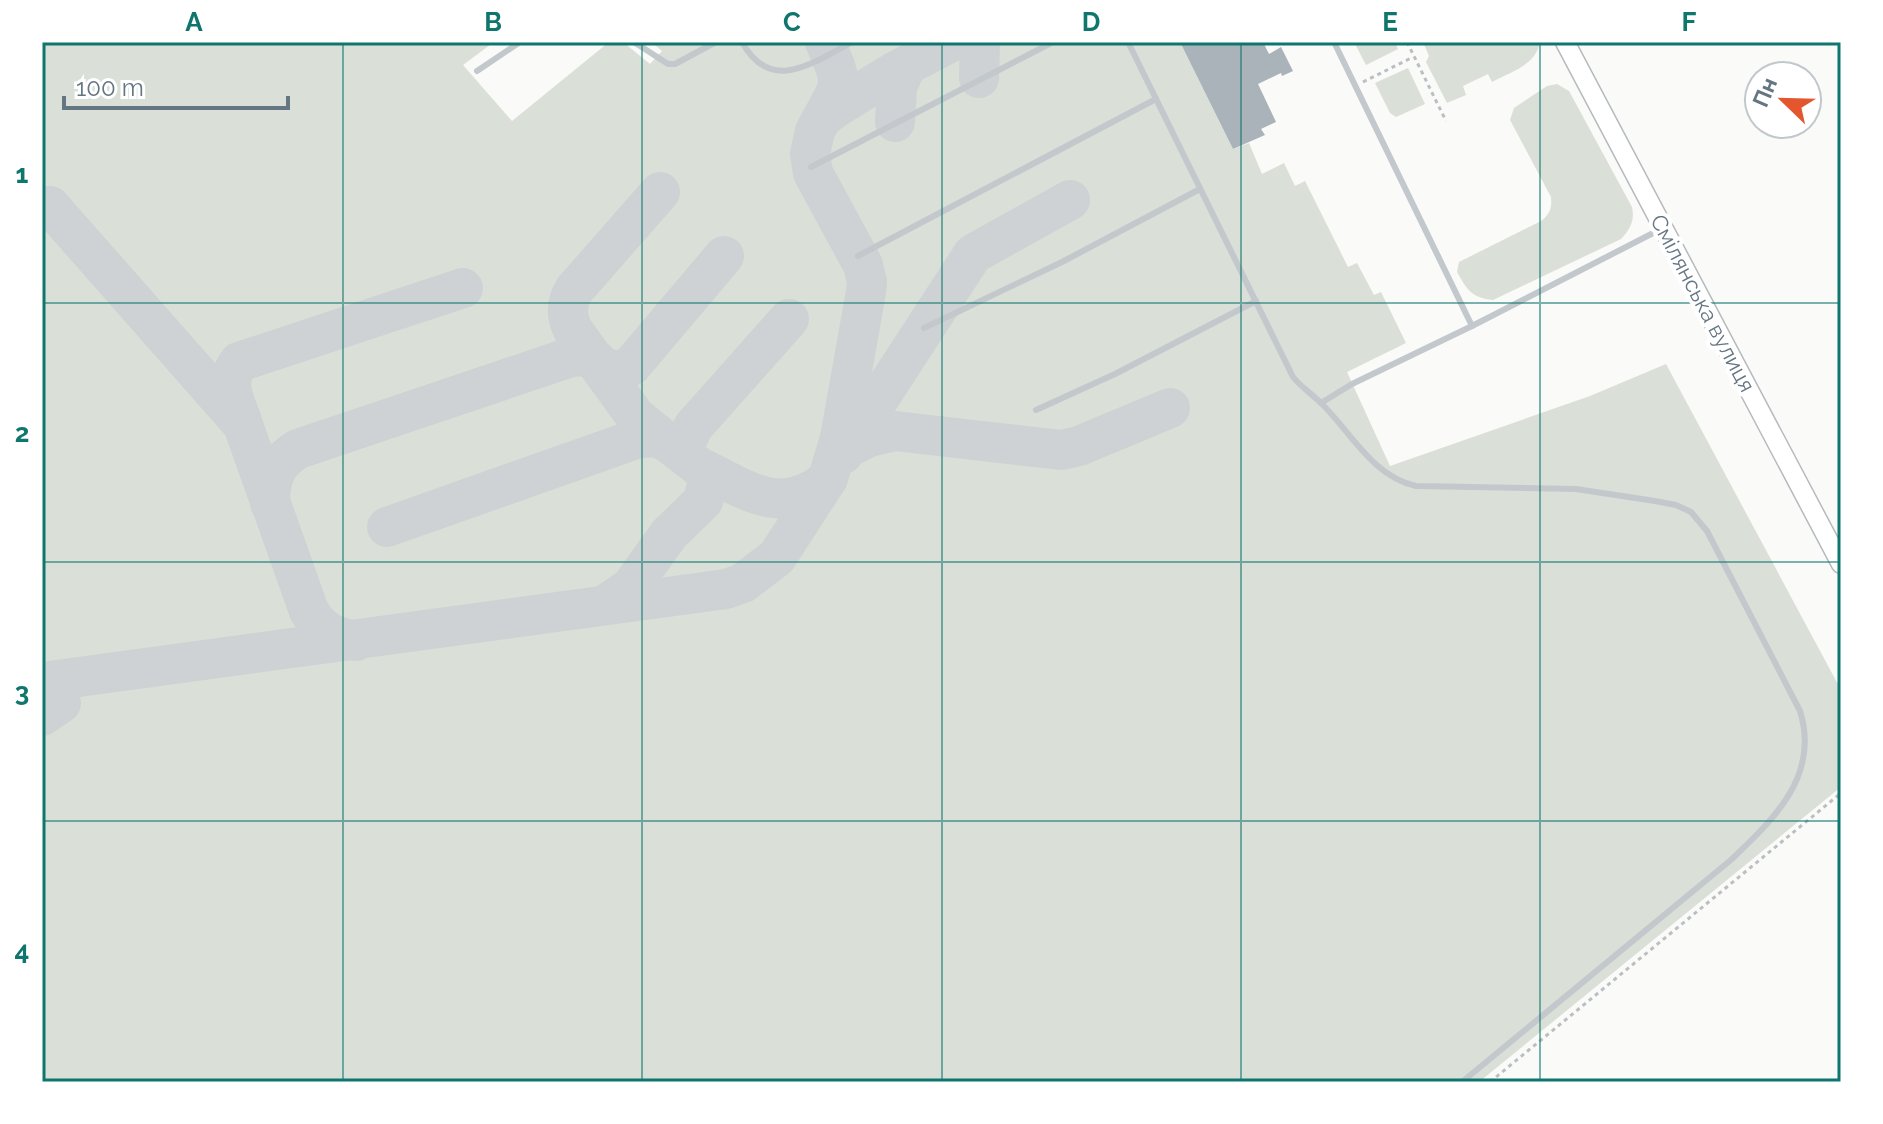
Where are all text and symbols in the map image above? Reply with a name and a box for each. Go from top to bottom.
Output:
text: A [185,7,203,37]
text: B [484,7,502,37]
text: C [783,7,801,37]
text: D [1082,7,1100,37]
text: E [1382,7,1398,37]
text: F [1682,7,1697,37]
scale bar [64,60,288,110]
north arrow [1743,60,1823,140]
text: 100 m [76,73,144,102]
text: Пн [1747,74,1782,111]
text: 1 [16,159,29,189]
street label: Смілянська вулиця [1645,210,1761,396]
text: 2 [15,418,29,448]
text: 3 [15,677,29,707]
text: 4 [15,936,29,966]

